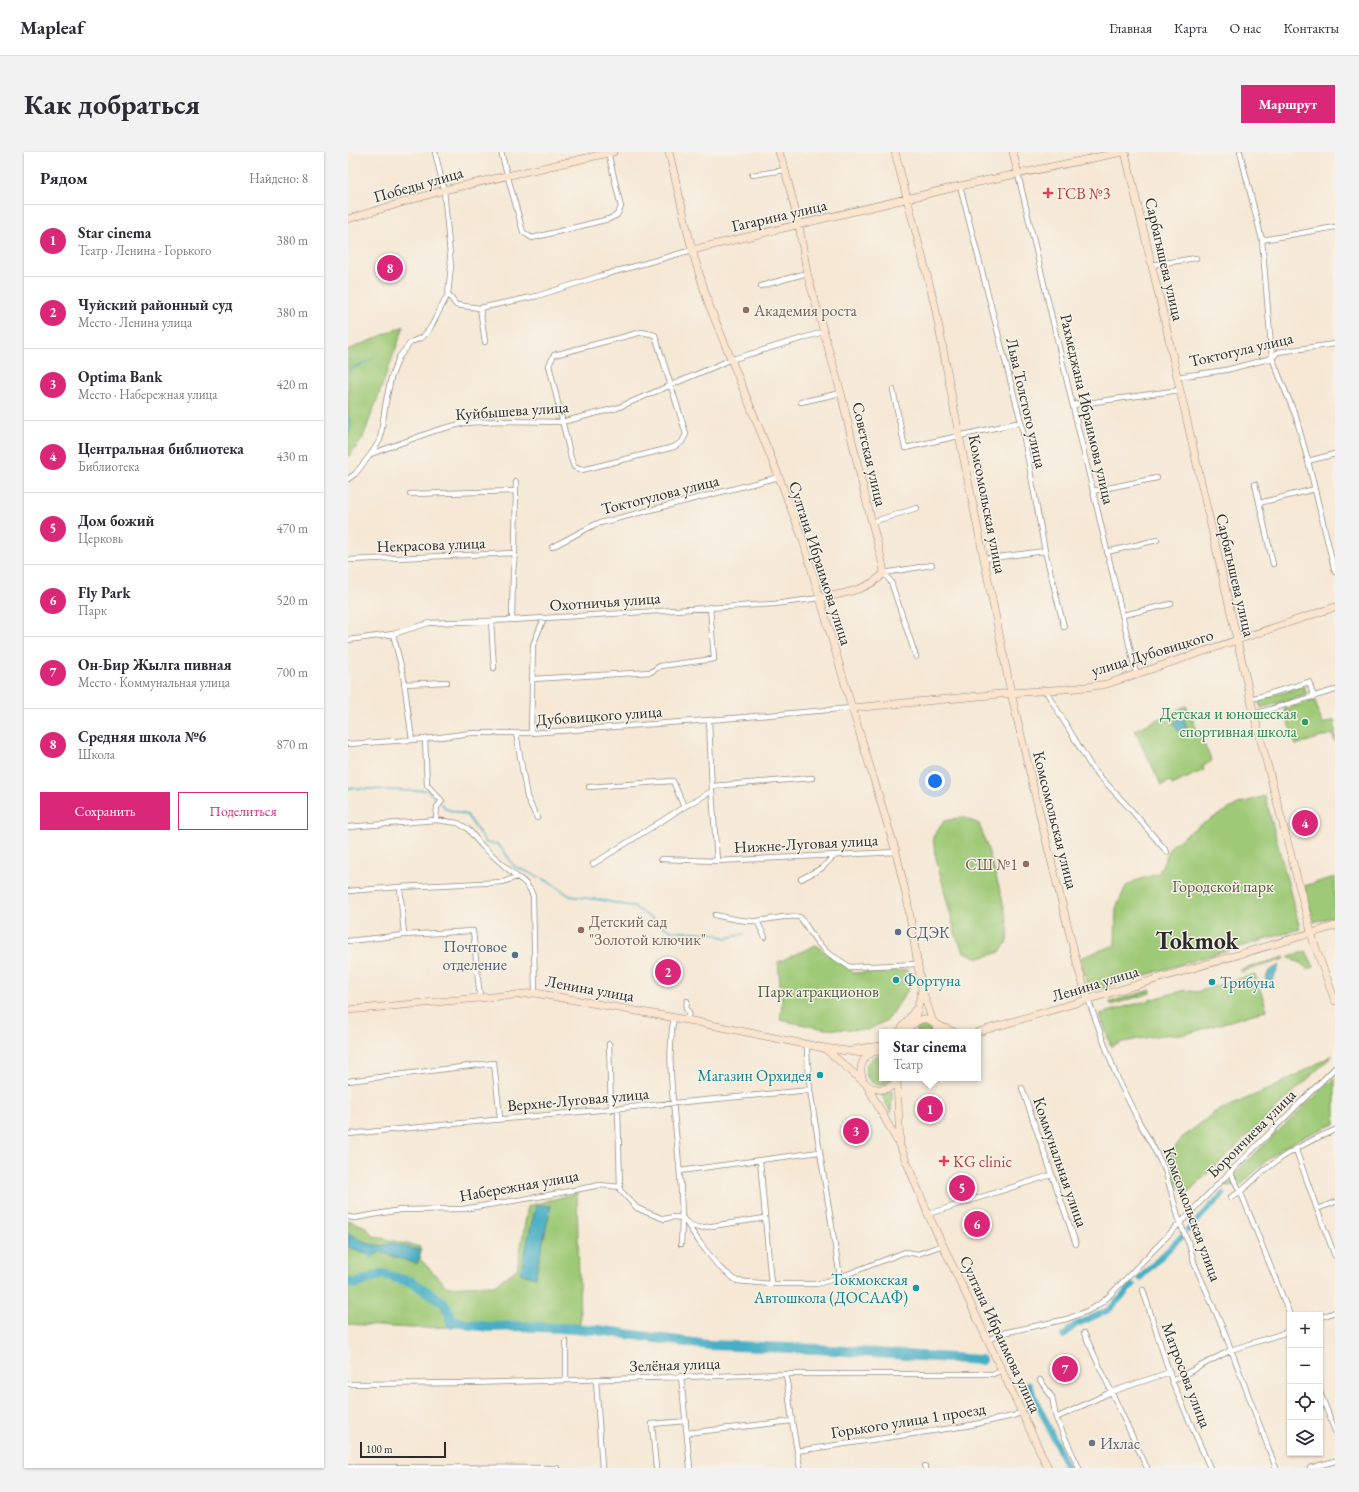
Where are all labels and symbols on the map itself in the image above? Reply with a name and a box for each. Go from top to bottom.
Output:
street label: Победы улица [371,161,466,207]
place label: ГСВ №3 [1057,183,1111,204]
marker: ГСВ №3 [1042,187,1054,199]
street label: Гагарина улица [730,194,829,237]
street label: Сарбагышева улица [1140,195,1189,324]
pin: 8 [377,253,403,283]
place label: Академия роста [753,300,857,321]
marker: Академия роста [741,305,751,315]
street label: Рахмеджана Ибраимова улица [1055,312,1120,507]
street label: Токтогула улица [1187,327,1296,372]
street label: Льва Толстого улица [1001,336,1052,471]
street label: Куйбышева улица [455,396,570,425]
street label: Советская улица [847,400,892,509]
street label: Комсомольская улица [964,433,1011,576]
street label: Токтогулова улица [599,470,722,519]
street label: Султана Ибраимова улица [784,479,857,648]
street label: Сарбагышева улица [1211,511,1260,640]
street label: Некрасова улица [376,532,486,557]
street label: Охотничья улица [549,587,662,616]
street label: улица Дубовицкого [1089,624,1216,681]
street label: Дубовицкого улица [535,701,664,730]
place label: Детская и юношеская спортивная школа [1160,703,1298,742]
marker: Детская и юношеская спортивная школа [1300,717,1310,727]
street label: Комсомольская улица [1028,749,1083,892]
your location [925,771,945,791]
pin: 4 [1292,808,1318,838]
street label: Нижне-Луговая улица [733,829,879,858]
place label: СШ №1 [965,854,1018,875]
marker: СШ №1 [1021,859,1031,869]
park label: Городской парк [1172,876,1274,897]
place label: Детский сад "Золотой ключик" [589,911,706,950]
place label: СДЭК [906,922,950,943]
marker: Детский сад "Золотой ключик" [576,925,586,935]
district label: Tokmok [1155,925,1240,956]
marker: СДЭК [893,927,903,937]
place label: Почтовое отделение [442,936,507,975]
marker: Почтовое отделение [510,950,520,960]
pin: 2 [655,957,681,987]
street label: Ленина улица [1049,960,1142,1007]
street label: Ленина улица [544,970,636,1007]
place label: Фортуна [904,970,961,991]
place label: Трибуна [1220,972,1275,993]
marker: Фортуна [891,975,901,985]
marker: Трибуна [1207,977,1217,987]
park label: Парк атракционов [757,981,879,1002]
place label: Магазин Орхидея [698,1065,812,1086]
marker: Магазин Орхидея [815,1070,825,1080]
street label: Верхне-Луговая улица [506,1083,650,1116]
street label: Борончиева улица [1202,1084,1301,1182]
pin: 1 [917,1094,943,1124]
street label: Коммунальная улица [1028,1094,1093,1230]
pin: 3 [843,1116,869,1146]
street label: Комсомольская улица [1158,1144,1227,1285]
place label: KG clinic [953,1151,1012,1172]
marker: KG clinic [938,1155,950,1167]
street label: Набережная улица [458,1165,581,1206]
pin: 5 [949,1173,975,1203]
pin: 6 [964,1209,990,1239]
street label: Султана Ибраимова улица [955,1252,1046,1417]
place label: Токмокская Автошкола (ДОСААФ) [753,1269,908,1308]
marker: Токмокская Автошкола (ДОСААФ) [911,1283,921,1293]
street label: Матросова улица [1157,1320,1216,1431]
street label: Зелёная улица [629,1352,721,1377]
pin: 7 [1052,1354,1078,1384]
street label: Горького улица 1 проезд [829,1398,988,1443]
place label: Ихлас [1100,1433,1140,1454]
marker: Ихлас [1087,1438,1097,1448]
scale bar [360,1440,446,1459]

